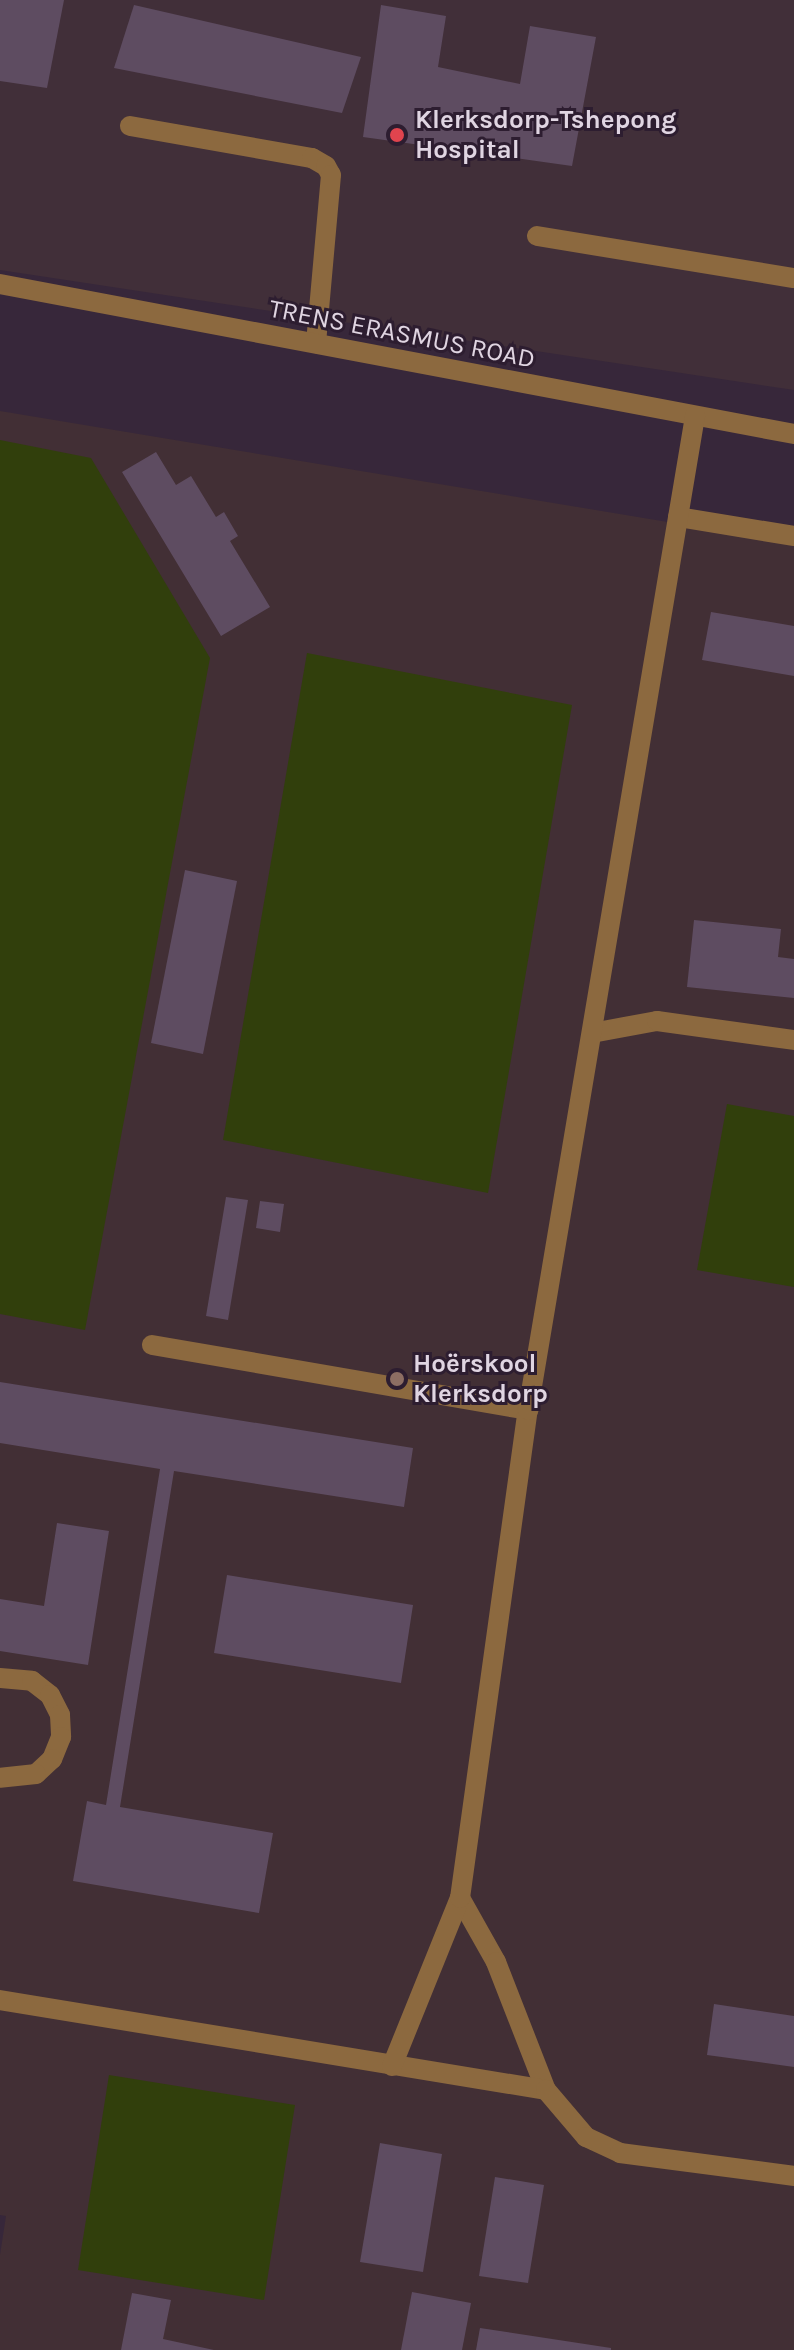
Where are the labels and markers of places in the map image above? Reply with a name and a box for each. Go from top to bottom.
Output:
place label: Klerksdorp-Tshepong Hospital [415,104,676,166]
marker: Klerksdorp-Tshepong Hospital [386,124,408,146]
place label: Hoërskool Klerksdorp [413,1348,548,1410]
marker: Hoërskool Klerksdorp [388,1370,406,1388]

